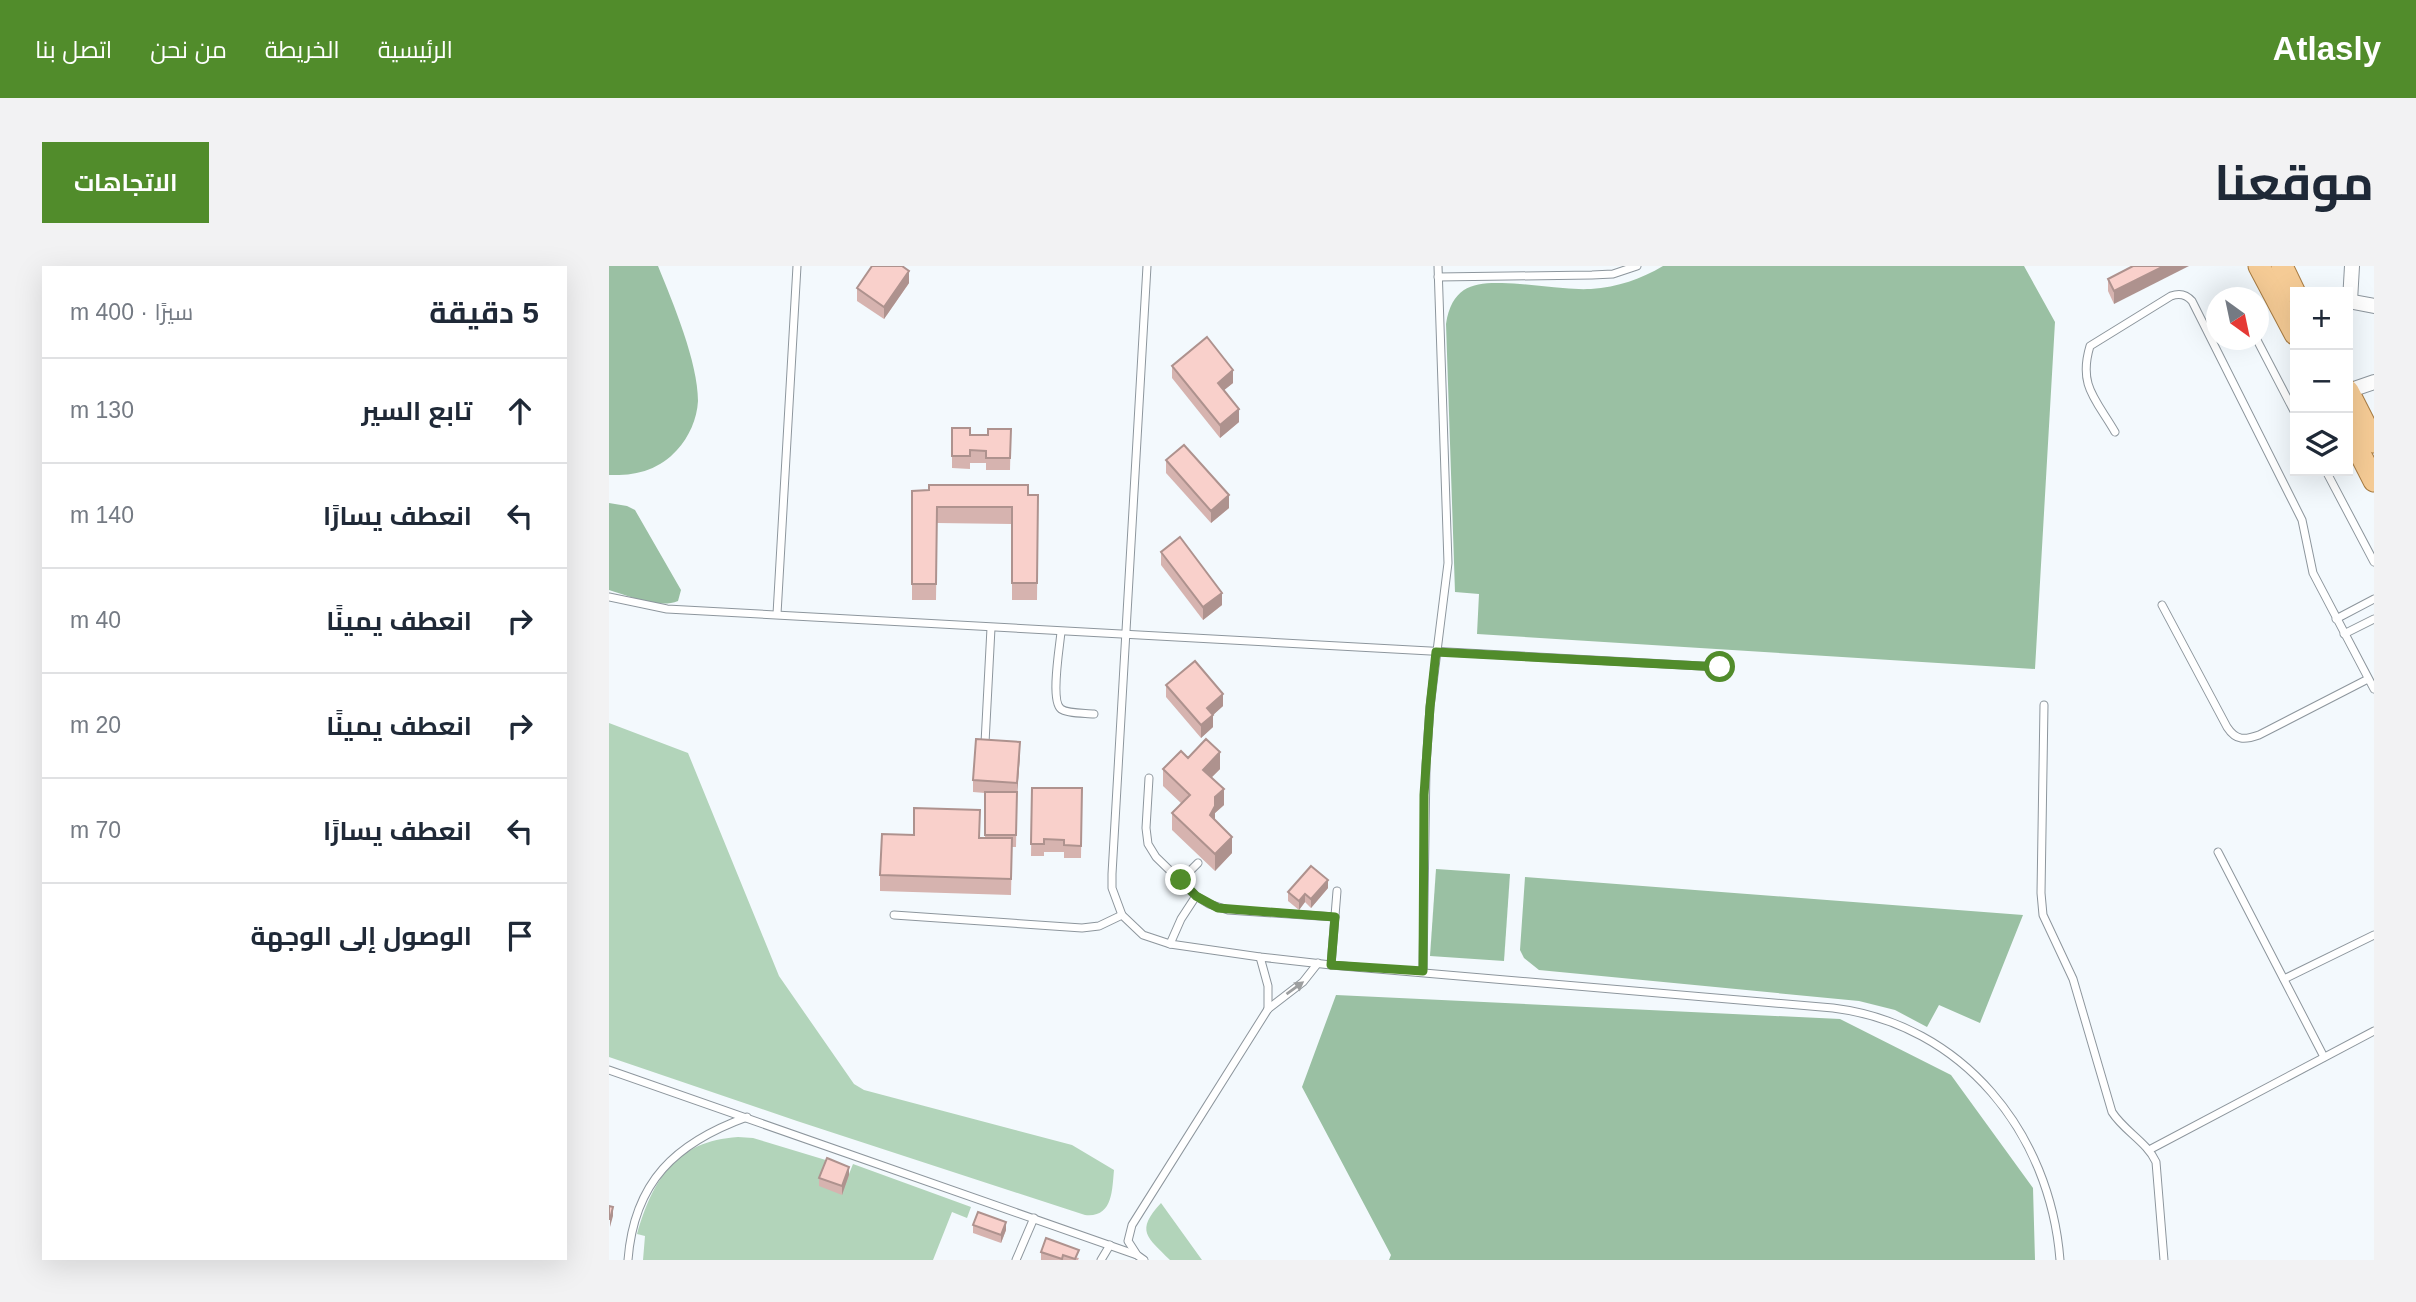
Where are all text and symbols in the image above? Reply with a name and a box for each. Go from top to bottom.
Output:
text: Atlasly [2273,30,2381,67]
text: اتصل بنا [35,36,112,63]
text: من نحن [150,36,227,63]
text: الخريطة [265,36,340,63]
text: الرئيسية [378,36,453,63]
button: الاتجاهات [42,142,209,223]
text: موقعنا [2214,156,2374,210]
north arrow [2206,287,2269,350]
map controls [2290,287,2353,476]
button: + [2290,287,2353,350]
text: 5 دقيقة [429,296,539,329]
text: سيرًا · 400 m [70,299,193,325]
button: − [2290,350,2353,413]
icon: ahead [501,392,539,430]
text: تابع السير [361,396,472,426]
text: 130 m [70,397,134,423]
button: layers [2290,413,2353,476]
icon: left [501,497,539,535]
text: انعطف يسارًا [323,501,472,531]
text: 140 m [70,502,134,528]
icon: right [501,602,539,640]
text: انعطف يمينًا [326,606,472,636]
text: 40 m [70,607,121,633]
route start [1704,651,1735,682]
icon: right [501,707,539,745]
text: انعطف يمينًا [326,711,472,741]
text: 20 m [70,712,121,738]
icon: left [501,812,539,850]
text: انعطف يسارًا [323,816,472,846]
text: 70 m [70,817,121,843]
route end [1165,864,1196,895]
icon: arrive [501,917,539,955]
text: الوصول إلى الوجهة [250,921,472,951]
one-way arrow [1286,981,1304,995]

